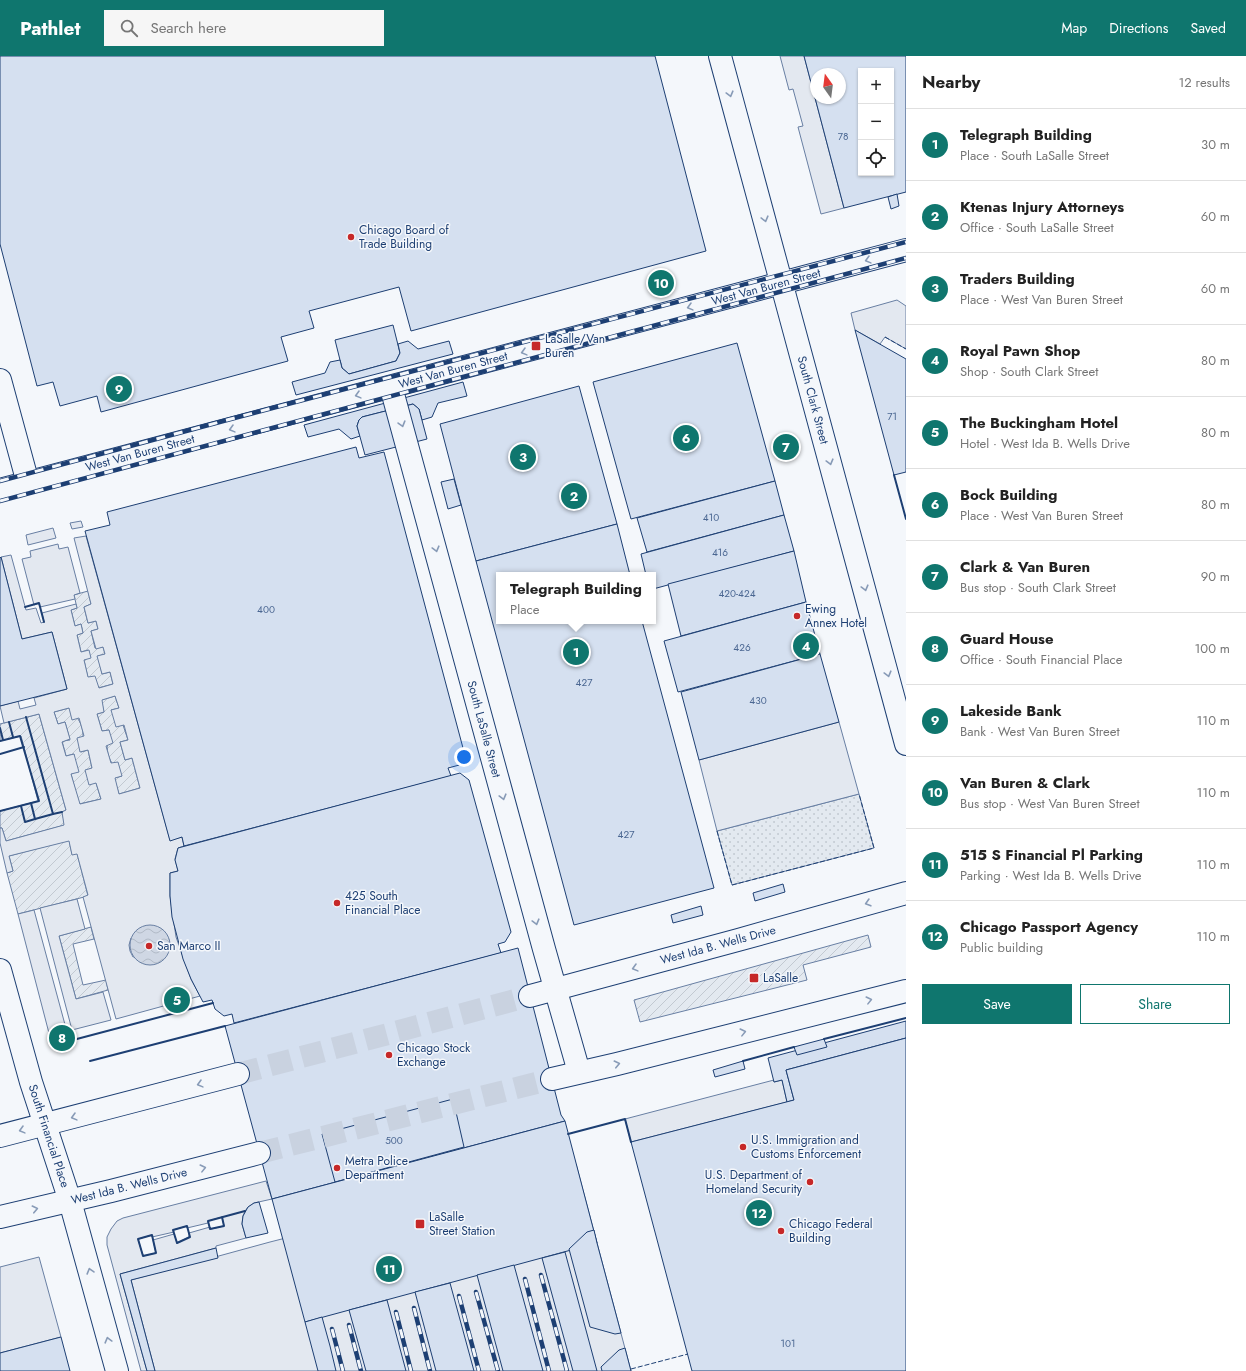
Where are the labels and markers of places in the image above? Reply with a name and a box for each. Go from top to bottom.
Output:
place label: Chicago Board of Trade Building [359,221,449,253]
marker: Chicago Board of Trade Building [346,232,356,242]
pin: 10 [648,268,674,298]
place label: LaSalle/Van Buren [545,330,605,362]
marker: LaSalle/Van Buren [530,340,542,352]
pin: 9 [106,374,132,404]
pin: 6 [673,423,699,453]
pin: 7 [773,432,799,462]
pin: 3 [510,442,536,472]
pin: 2 [561,481,587,511]
place label: Ewing Annex Hotel [805,600,867,632]
marker: Ewing Annex Hotel [792,611,802,621]
pin: 4 [793,631,819,661]
pin: 1 [563,637,589,667]
place label: 425 South Financial Place [345,887,421,919]
marker: 425 South Financial Place [332,898,342,908]
place label: San Marco II [157,937,220,955]
marker: San Marco II [144,941,154,951]
place label: LaSalle [763,969,798,987]
marker: LaSalle [748,972,760,984]
pin: 5 [164,985,190,1015]
pin: 8 [49,1023,75,1053]
place label: Chicago Stock Exchange [397,1039,471,1071]
marker: Chicago Stock Exchange [384,1050,394,1060]
place label: U.S. Immigration and Customs Enforcement [751,1131,861,1163]
marker: U.S. Immigration and Customs Enforcement [738,1142,748,1152]
place label: Metra Police Department [345,1152,408,1184]
marker: Metra Police Department [332,1163,342,1173]
place label: U.S. Department of Homeland Security [705,1166,803,1198]
marker: U.S. Department of Homeland Security [805,1177,815,1187]
pin: 12 [746,1198,772,1228]
place label: LaSalle Street Station [429,1208,495,1240]
place label: Chicago Federal Building [789,1215,873,1247]
marker: LaSalle Street Station [414,1218,426,1230]
marker: Chicago Federal Building [776,1226,786,1236]
pin: 11 [376,1254,402,1284]

